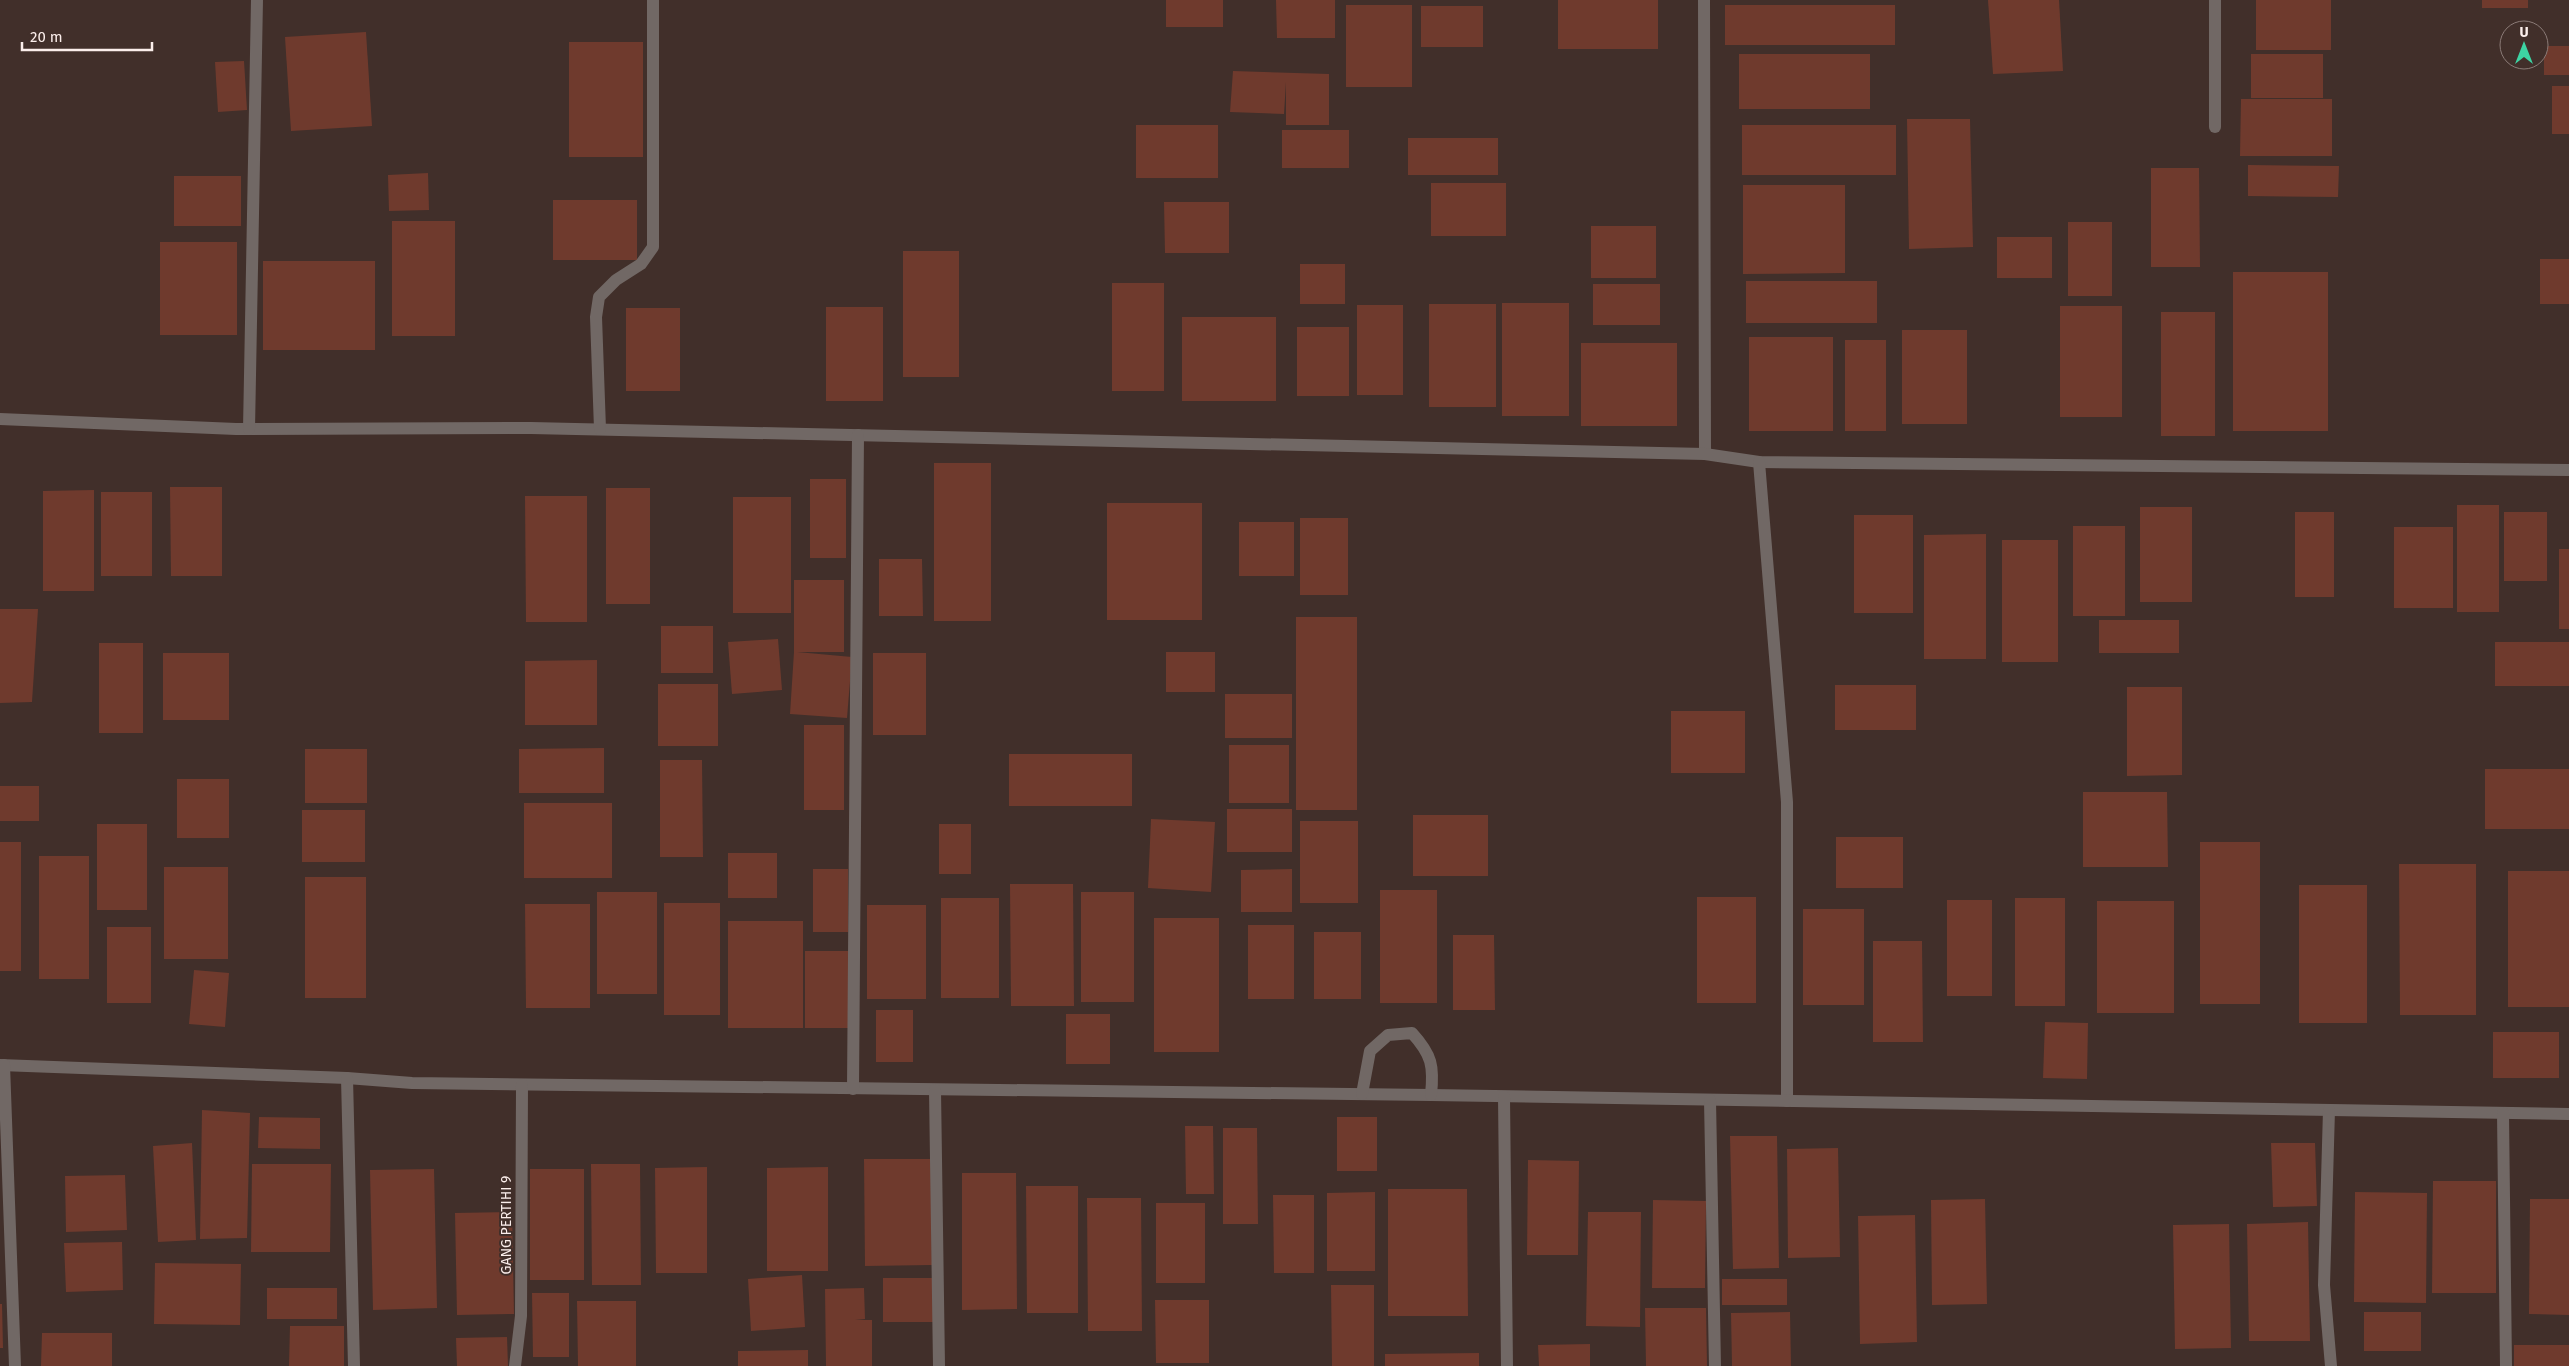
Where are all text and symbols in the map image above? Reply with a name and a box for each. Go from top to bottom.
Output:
scale bar [22,20,152,52]
north arrow [2499,20,2549,70]
text: U [2519,24,2529,41]
text: 20 m [30,28,63,46]
street label: GANG PERTIHI 9 [498,1176,515,1274]

